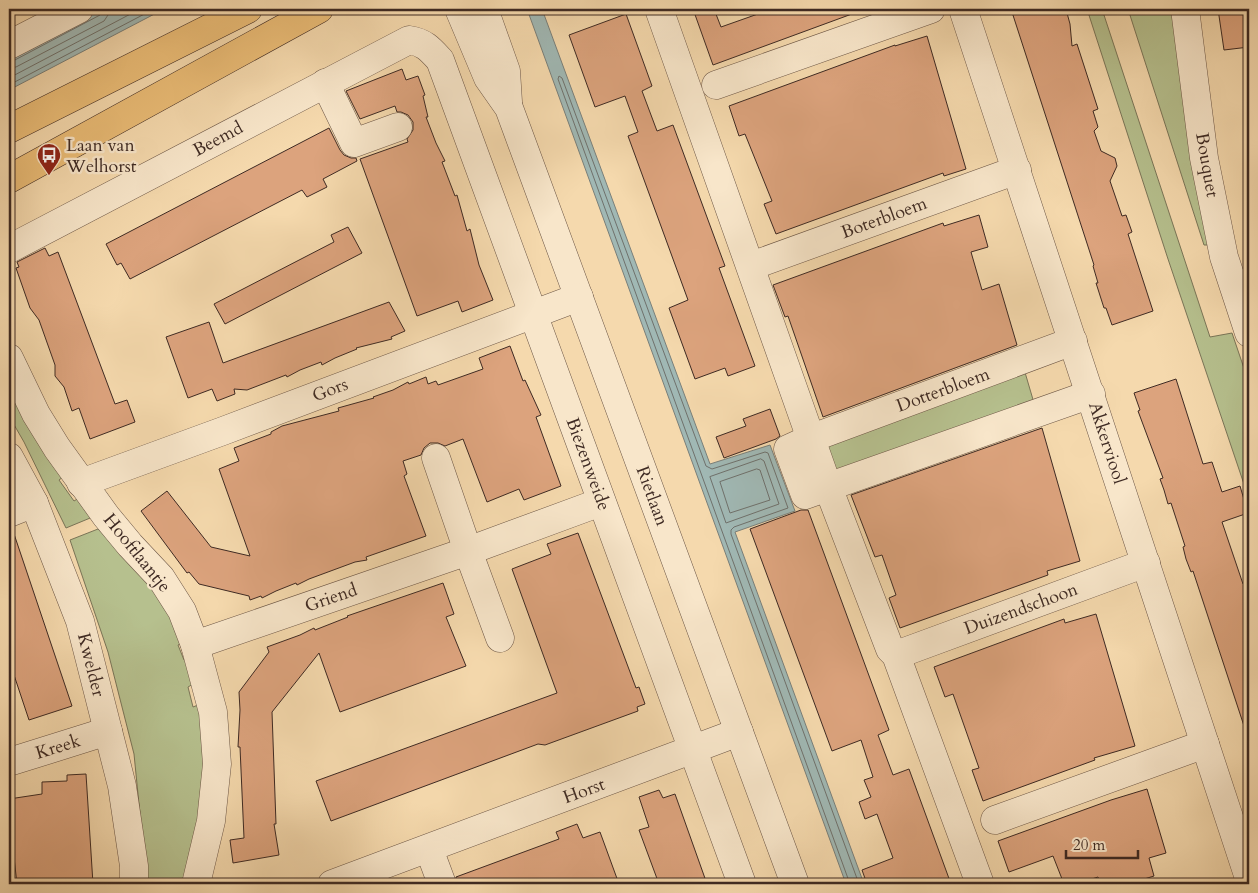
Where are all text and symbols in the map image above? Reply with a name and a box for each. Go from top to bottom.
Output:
street label: Beemd [189,115,248,163]
street label: Bouquet [1189,131,1225,200]
place label: Laan van Welhorst [65,133,137,179]
bus stop icon: Laan van Welhorst [36,142,62,176]
street label: Boterbloem [838,191,931,245]
street label: Dotterbloem [893,361,994,418]
street label: Gors [308,372,352,408]
street label: Akkerviool [1082,399,1132,488]
street label: Biezenweide [560,414,616,514]
street label: Rietlaan [630,463,675,530]
street label: Hooftlaantje [97,508,177,598]
street label: Griend [301,577,361,619]
street label: Duizendschoon [961,577,1082,641]
street label: Kwelder [71,630,111,700]
street label: Kreek [32,728,84,766]
street label: Horst [559,772,609,810]
scale bar [1066,828,1138,860]
text: 20 m [1073,835,1105,855]

